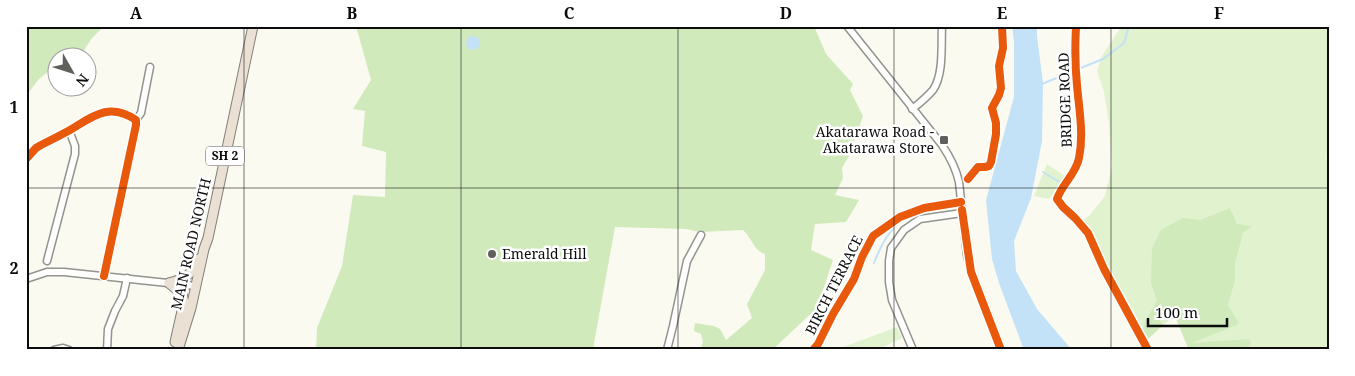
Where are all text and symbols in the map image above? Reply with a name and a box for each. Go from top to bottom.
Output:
text: A [130,2,143,24]
text: B [347,2,358,24]
text: C [564,2,575,24]
text: D [780,2,792,24]
text: E [997,2,1007,24]
text: F [1214,2,1224,24]
north arrow [48,48,98,98]
street label: BRIDGE ROAD [1053,52,1076,148]
text: N [72,70,93,91]
text: 1 [9,96,19,118]
place label: Akatarawa Road - Akatarawa Store [816,122,934,157]
marker: Akatarawa Road - Akatarawa Store [938,134,950,146]
road number: SH 2 [206,146,244,166]
street label: MAIN ROAD NORTH [166,176,215,312]
street label: BIRCH TERRACE [800,232,867,338]
place label: Emerald Hill [502,244,587,263]
marker: Emerald Hill [486,248,498,260]
text: 2 [9,257,19,279]
scale bar [1148,296,1226,328]
text: 100 m [1155,302,1198,322]

